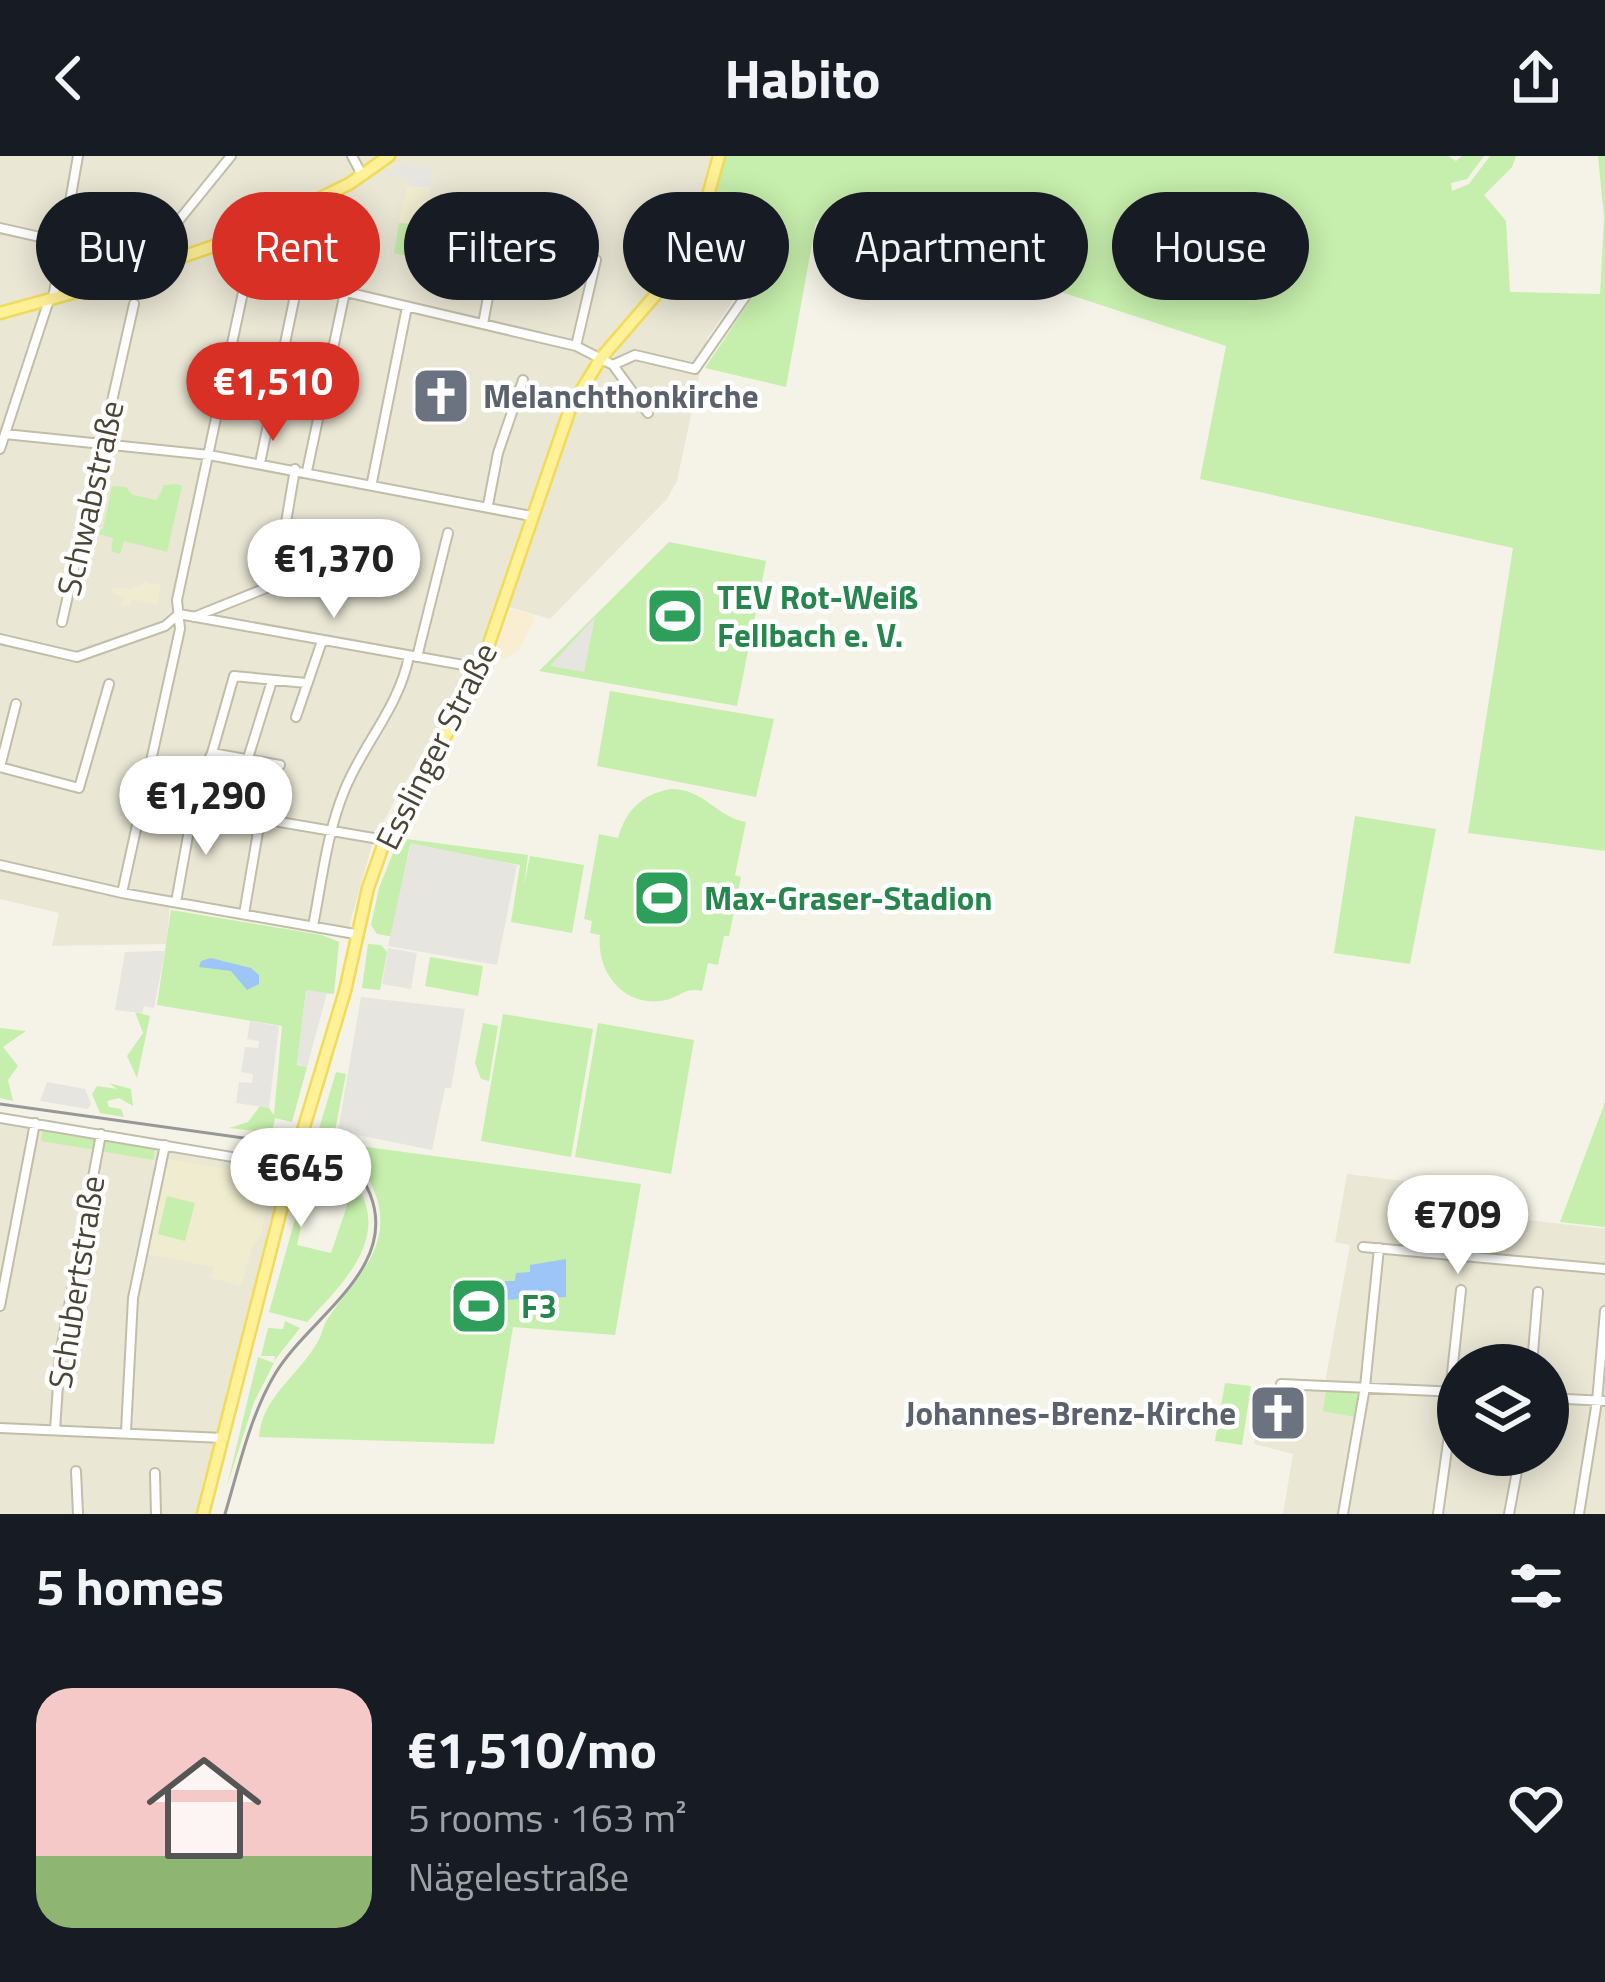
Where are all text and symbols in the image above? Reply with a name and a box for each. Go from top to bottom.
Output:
text: Habito [725,37,880,119]
icon: back [36,45,102,111]
icon: share [1503,45,1569,111]
chip: Buy [36,192,188,300]
chip: Rent [212,192,380,300]
chip: Filters [404,192,599,300]
chip: New [623,192,789,300]
chip: Apartment [813,192,1088,300]
chip: House [1112,192,1309,300]
pin: €1,510 [175,342,371,444]
text: €1,510 [213,351,333,410]
church icon: Melanchthonkirche [410,365,472,427]
place label: Melanchthonkirche [483,371,759,421]
street label: Schwabstraße [43,395,137,601]
pin: €1,370 [236,519,432,621]
text: €1,370 [274,528,394,587]
place label: TEV Rot-Weiß Fellbach e. V. [717,572,918,660]
sports icon: TEV Rot-Weiß Fellbach e. V. [644,585,706,647]
street label: Esslinger Straße [362,634,510,858]
pin: €1,290 [108,756,304,858]
text: €1,290 [146,765,266,824]
sports icon: Max-Graser-Stadion [631,867,693,929]
place label: Max-Graser-Stadion [704,873,993,923]
pin: €645 [230,1128,372,1230]
text: €645 [257,1137,345,1196]
street label: Schubertstraße [34,1172,118,1392]
pin: €709 [1387,1175,1529,1277]
text: €709 [1414,1184,1502,1243]
sports icon: F3 [448,1275,510,1337]
place label: F3 [521,1281,557,1331]
map controls [1437,1344,1569,1476]
button: layers [1437,1344,1569,1476]
church icon: Johannes-Brenz-Kirche [1247,1382,1309,1444]
place label: Johannes-Brenz-Kirche [906,1388,1236,1438]
text: 5 homes [36,1547,224,1625]
icon: filters [1503,1553,1569,1619]
text: €1,510/mo [408,1710,657,1788]
icon: home [132,1736,276,1880]
icon: heart [1503,1775,1569,1841]
text: 5 rooms · 163 m² [408,1788,687,1847]
text: Nägelestraße [408,1847,629,1906]

